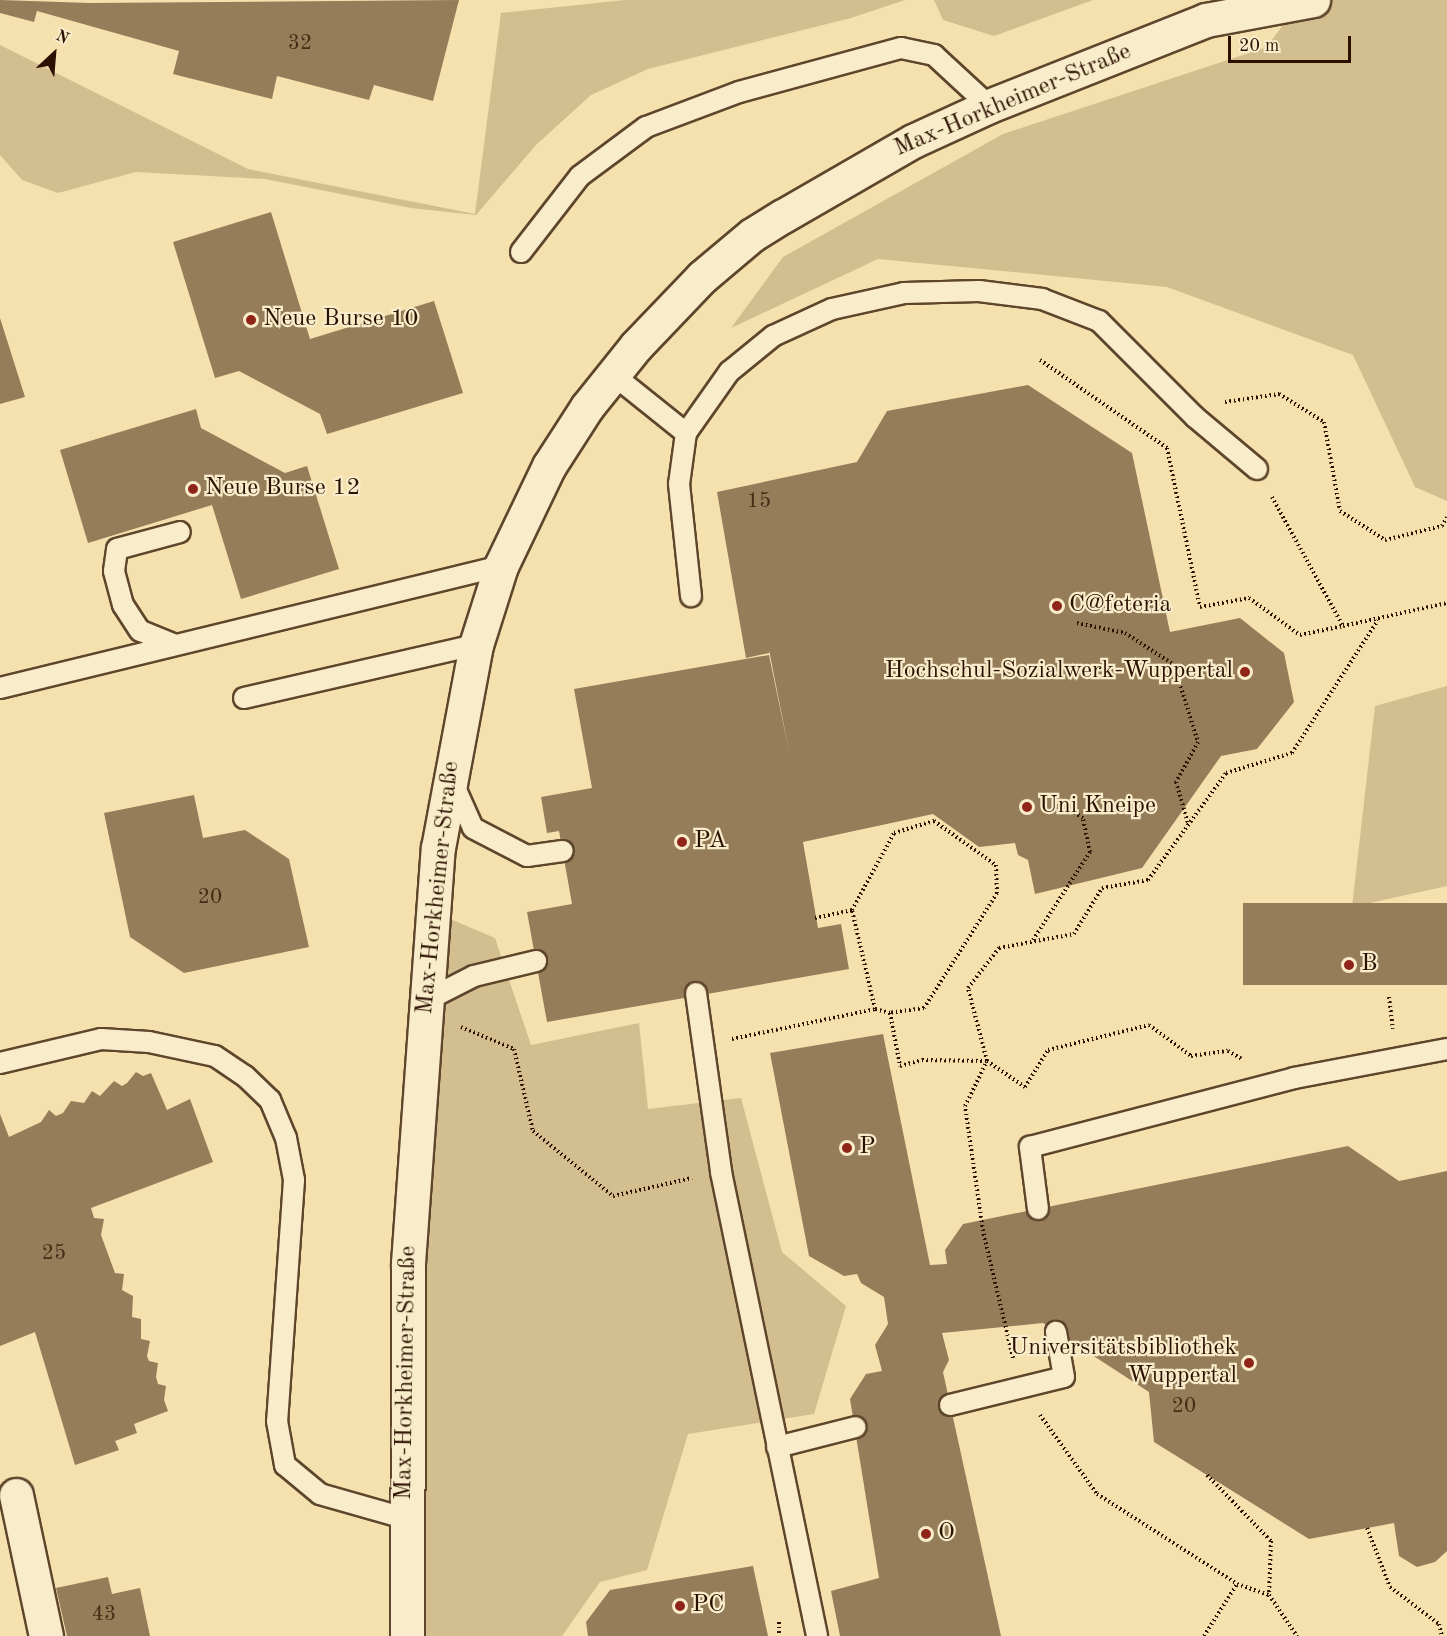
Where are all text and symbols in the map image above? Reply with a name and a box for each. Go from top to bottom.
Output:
north arrow [24,24,84,84]
scale bar [1231,24,1354,62]
text: N [53,28,71,48]
house number: 32 [288,31,312,57]
text: 20 m [1239,37,1279,55]
street label: Max-Horkheimer-Straße [890,38,1136,164]
place label: Neue Burse 10 [263,306,418,334]
marker: Neue Burse 10 [244,313,258,327]
place label: Neue Burse 12 [205,475,360,503]
marker: Neue Burse 12 [186,482,200,496]
house number: 15 [747,489,771,515]
place label: C@feteria [1069,592,1171,620]
marker: C@feteria [1050,599,1064,613]
place label: Hochschul-Sozialwerk-Wuppertal [885,658,1233,686]
marker: Hochschul-Sozialwerk-Wuppertal [1238,665,1252,679]
street label: Max-Horkheimer-Straße [411,760,467,1016]
place label: Uni Kneipe [1039,793,1156,821]
marker: Uni Kneipe [1020,800,1034,814]
place label: PA [694,828,727,856]
marker: PA [675,835,689,849]
house number: 20 [198,885,222,911]
place label: B [1361,951,1378,979]
marker: B [1342,958,1356,972]
place label: P [859,1134,875,1162]
marker: P [840,1141,854,1155]
house number: 25 [42,1241,66,1267]
street label: Max-Horkheimer-Straße [390,1246,424,1500]
place label: Universitätsbibliothek Wuppertal [1010,1335,1237,1391]
marker: Universitätsbibliothek Wuppertal [1242,1356,1256,1370]
house number: 20 [1172,1394,1196,1420]
place label: O [938,1520,955,1548]
marker: O [919,1527,933,1541]
place label: PC [692,1592,724,1620]
marker: PC [673,1599,687,1613]
house number: 43 [92,1602,116,1628]

